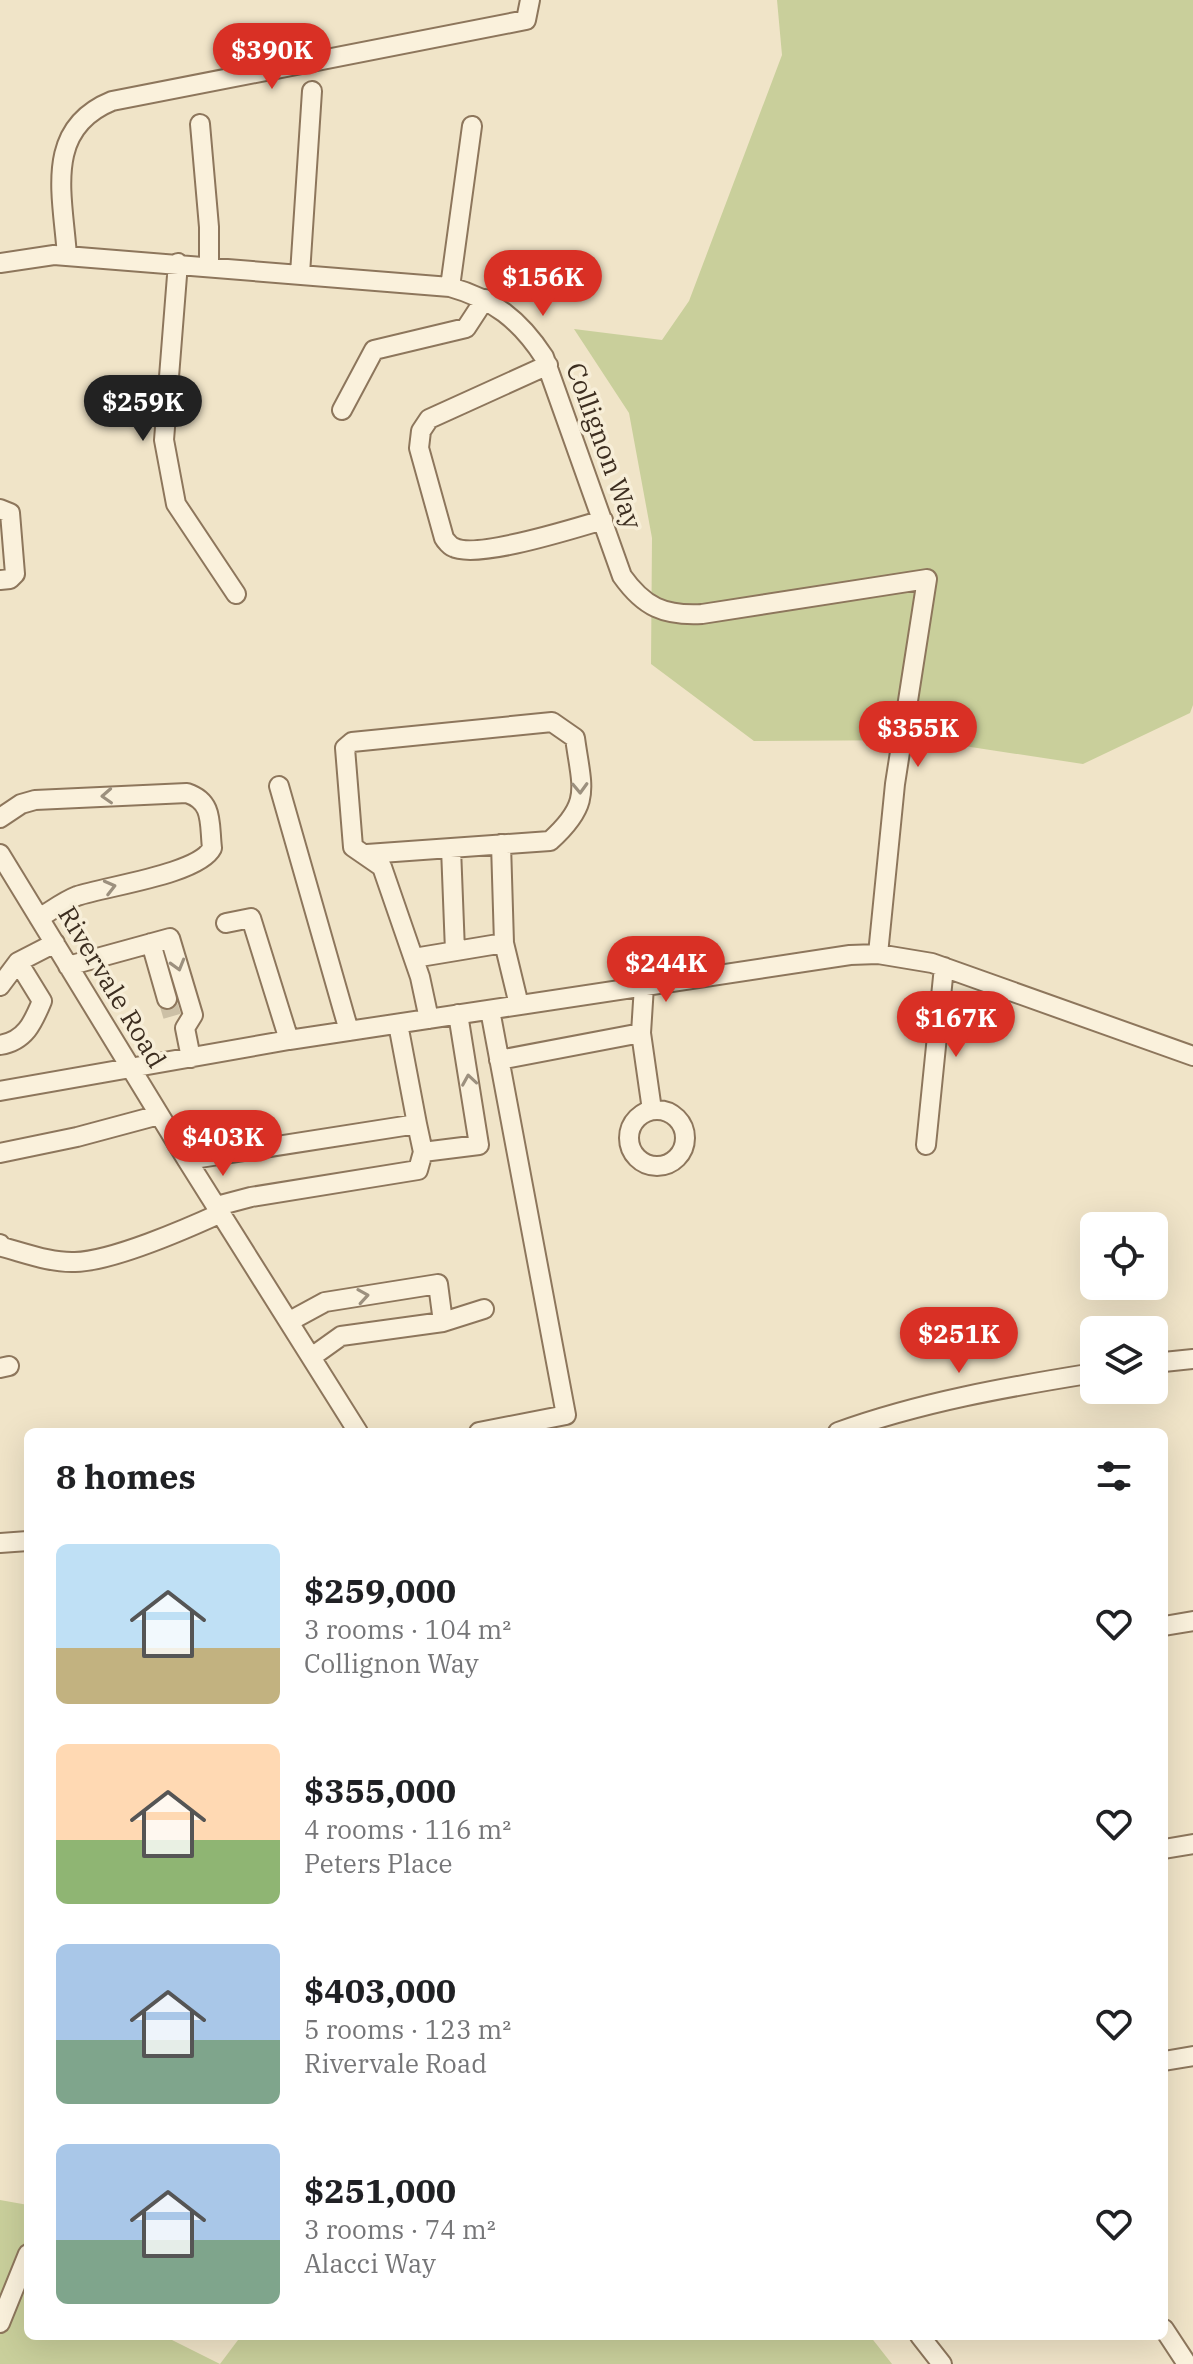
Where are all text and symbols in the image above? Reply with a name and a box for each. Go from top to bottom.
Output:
pin: $390K [216,23,328,91]
text: $390K [231,32,313,66]
pin: $156K [487,250,599,318]
text: $156K [502,259,584,293]
street label: Collignon Way [559,358,651,534]
pin: $259K [87,375,199,443]
text: $259K [102,384,184,418]
pin: $355K [862,701,974,769]
text: $355K [877,710,959,744]
one-way arrow [572,782,589,794]
one-way arrow [100,787,113,804]
one-way arrow [102,879,116,896]
street label: Rivervale Road [51,899,175,1074]
pin: $244K [610,936,722,1004]
text: $244K [625,945,707,979]
one-way arrow [169,957,185,971]
pin: $167K [900,991,1012,1059]
text: $167K [915,1000,997,1034]
one-way arrow [461,1073,478,1086]
pin: $403K [167,1110,279,1178]
text: $403K [182,1119,264,1153]
map controls [1080,1212,1168,1404]
button: locate [1080,1212,1168,1300]
one-way arrow [356,1288,370,1305]
pin: $251K [903,1307,1015,1375]
text: $251K [918,1316,1000,1350]
button: layers [1080,1316,1168,1404]
text: 8 homes [56,1454,196,1498]
icon: filters [1092,1454,1136,1498]
text: $259,000 [304,1568,456,1612]
icon: home [120,1576,216,1672]
icon: heart [1092,1602,1136,1646]
text: 3 rooms · 104 m² [304,1612,511,1646]
text: Collignon Way [304,1646,479,1680]
text: $355,000 [304,1768,456,1812]
icon: home [120,1776,216,1872]
icon: heart [1092,1802,1136,1846]
text: 4 rooms · 116 m² [304,1812,511,1846]
text: Peters Place [304,1846,452,1880]
text: $403,000 [304,1968,456,2012]
icon: home [120,1976,216,2072]
icon: heart [1092,2002,1136,2046]
text: 5 rooms · 123 m² [304,2012,511,2046]
text: Rivervale Road [304,2046,487,2080]
text: $251,000 [304,2168,456,2212]
icon: home [120,2176,216,2272]
icon: heart [1092,2202,1136,2246]
text: 3 rooms · 74 m² [304,2212,496,2246]
text: Alacci Way [304,2246,436,2280]

